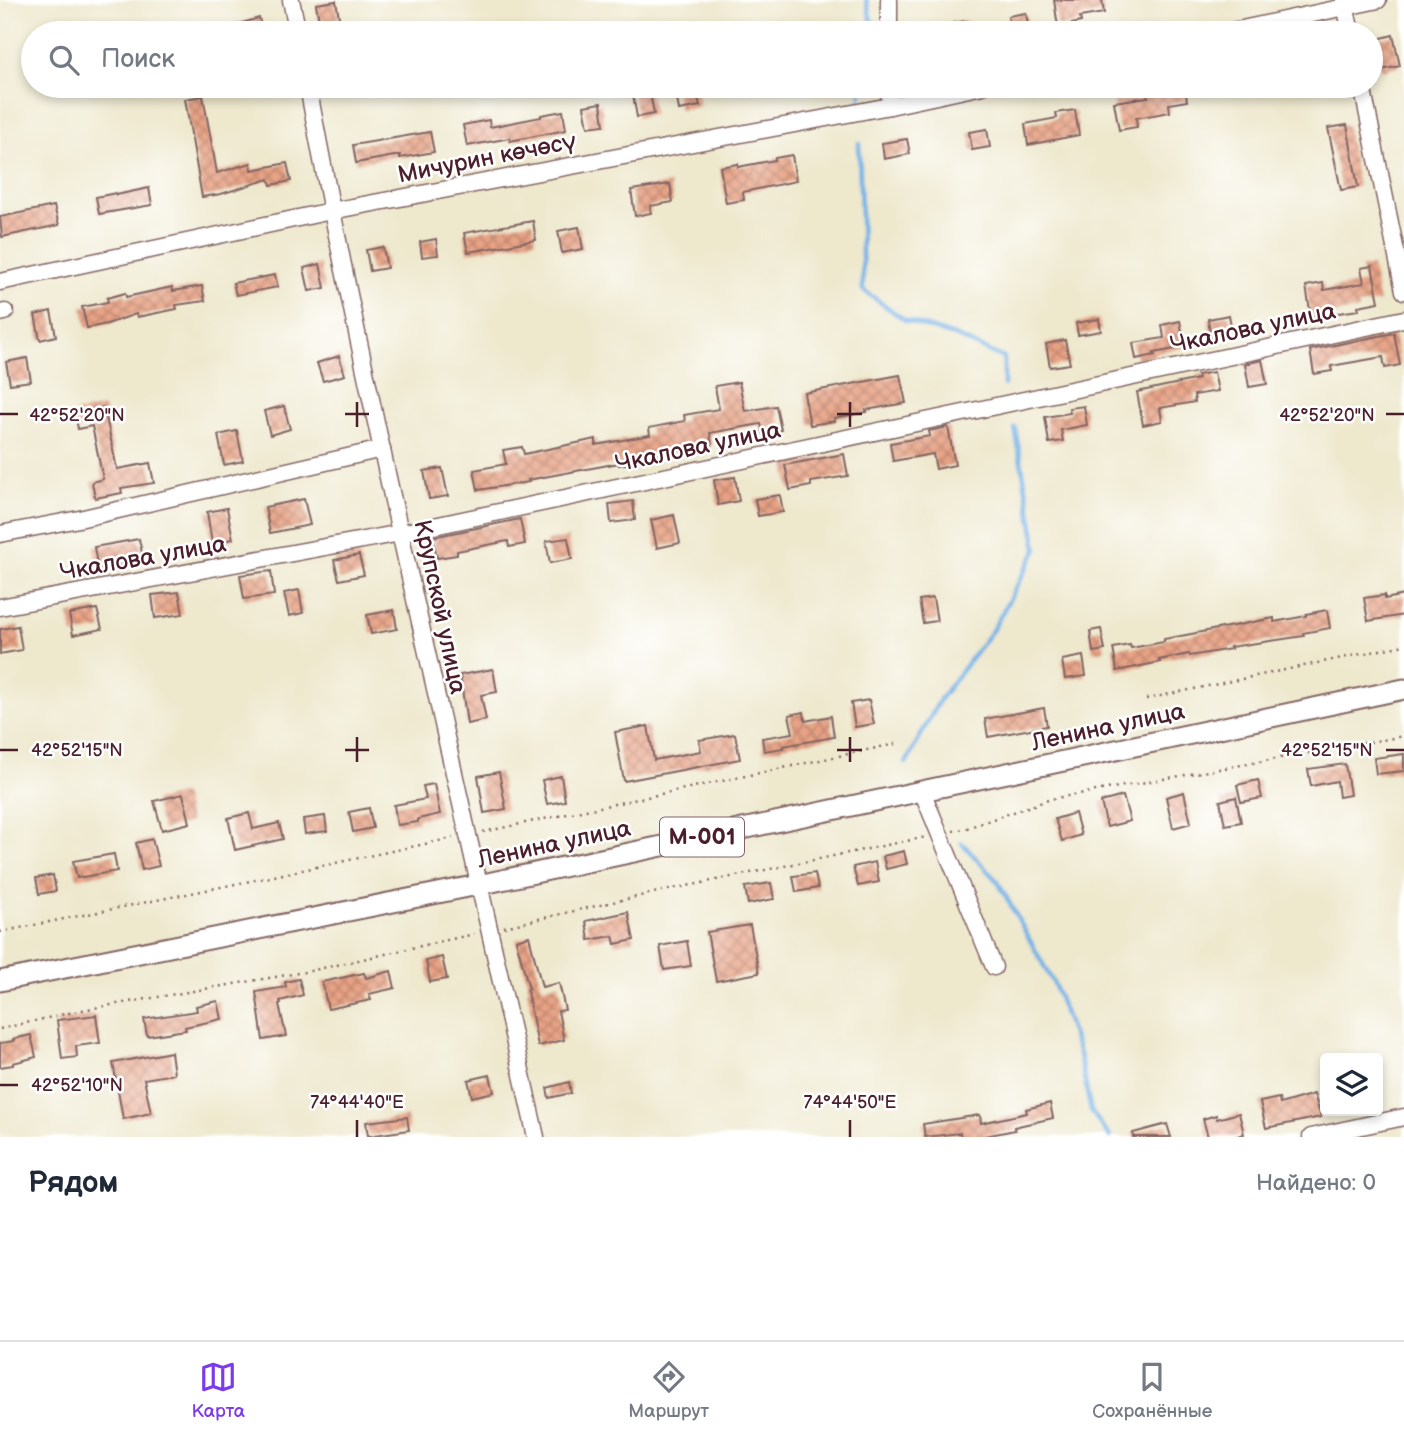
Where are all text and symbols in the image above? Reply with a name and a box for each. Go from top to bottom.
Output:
search box [21,21,1383,98]
icon: search [45,41,83,79]
text: Поиск [101,44,175,75]
street label: Мичурин көчөсү [395,126,579,190]
street label: Чкалова улица [1168,296,1338,360]
text: 42°52'20"N [29,405,125,426]
text: 42°52'20"N [1279,405,1375,426]
street label: Чкалова улица [613,415,783,479]
street label: Крупской улица [407,517,473,697]
street label: Чкалова улица [58,529,228,587]
street label: Ленина улица [1028,697,1187,758]
text: 42°52'15"N [31,740,123,761]
text: 42°52'15"N [1281,740,1373,761]
street label: Ленина улица [474,814,633,875]
road number: М-001 [660,818,744,856]
map controls [1320,1053,1383,1116]
button: layers [1320,1053,1383,1116]
text: 42°52'10"N [31,1075,123,1096]
text: 74°44'40"E [310,1092,404,1113]
text: 74°44'50"E [804,1092,897,1113]
text: Рядом [28,1165,118,1201]
text: Найдено: 0 [1256,1169,1376,1197]
tab: Карта [192,1358,245,1423]
tab: Маршрут [628,1358,709,1423]
tab: Сохранённые [1092,1358,1212,1423]

